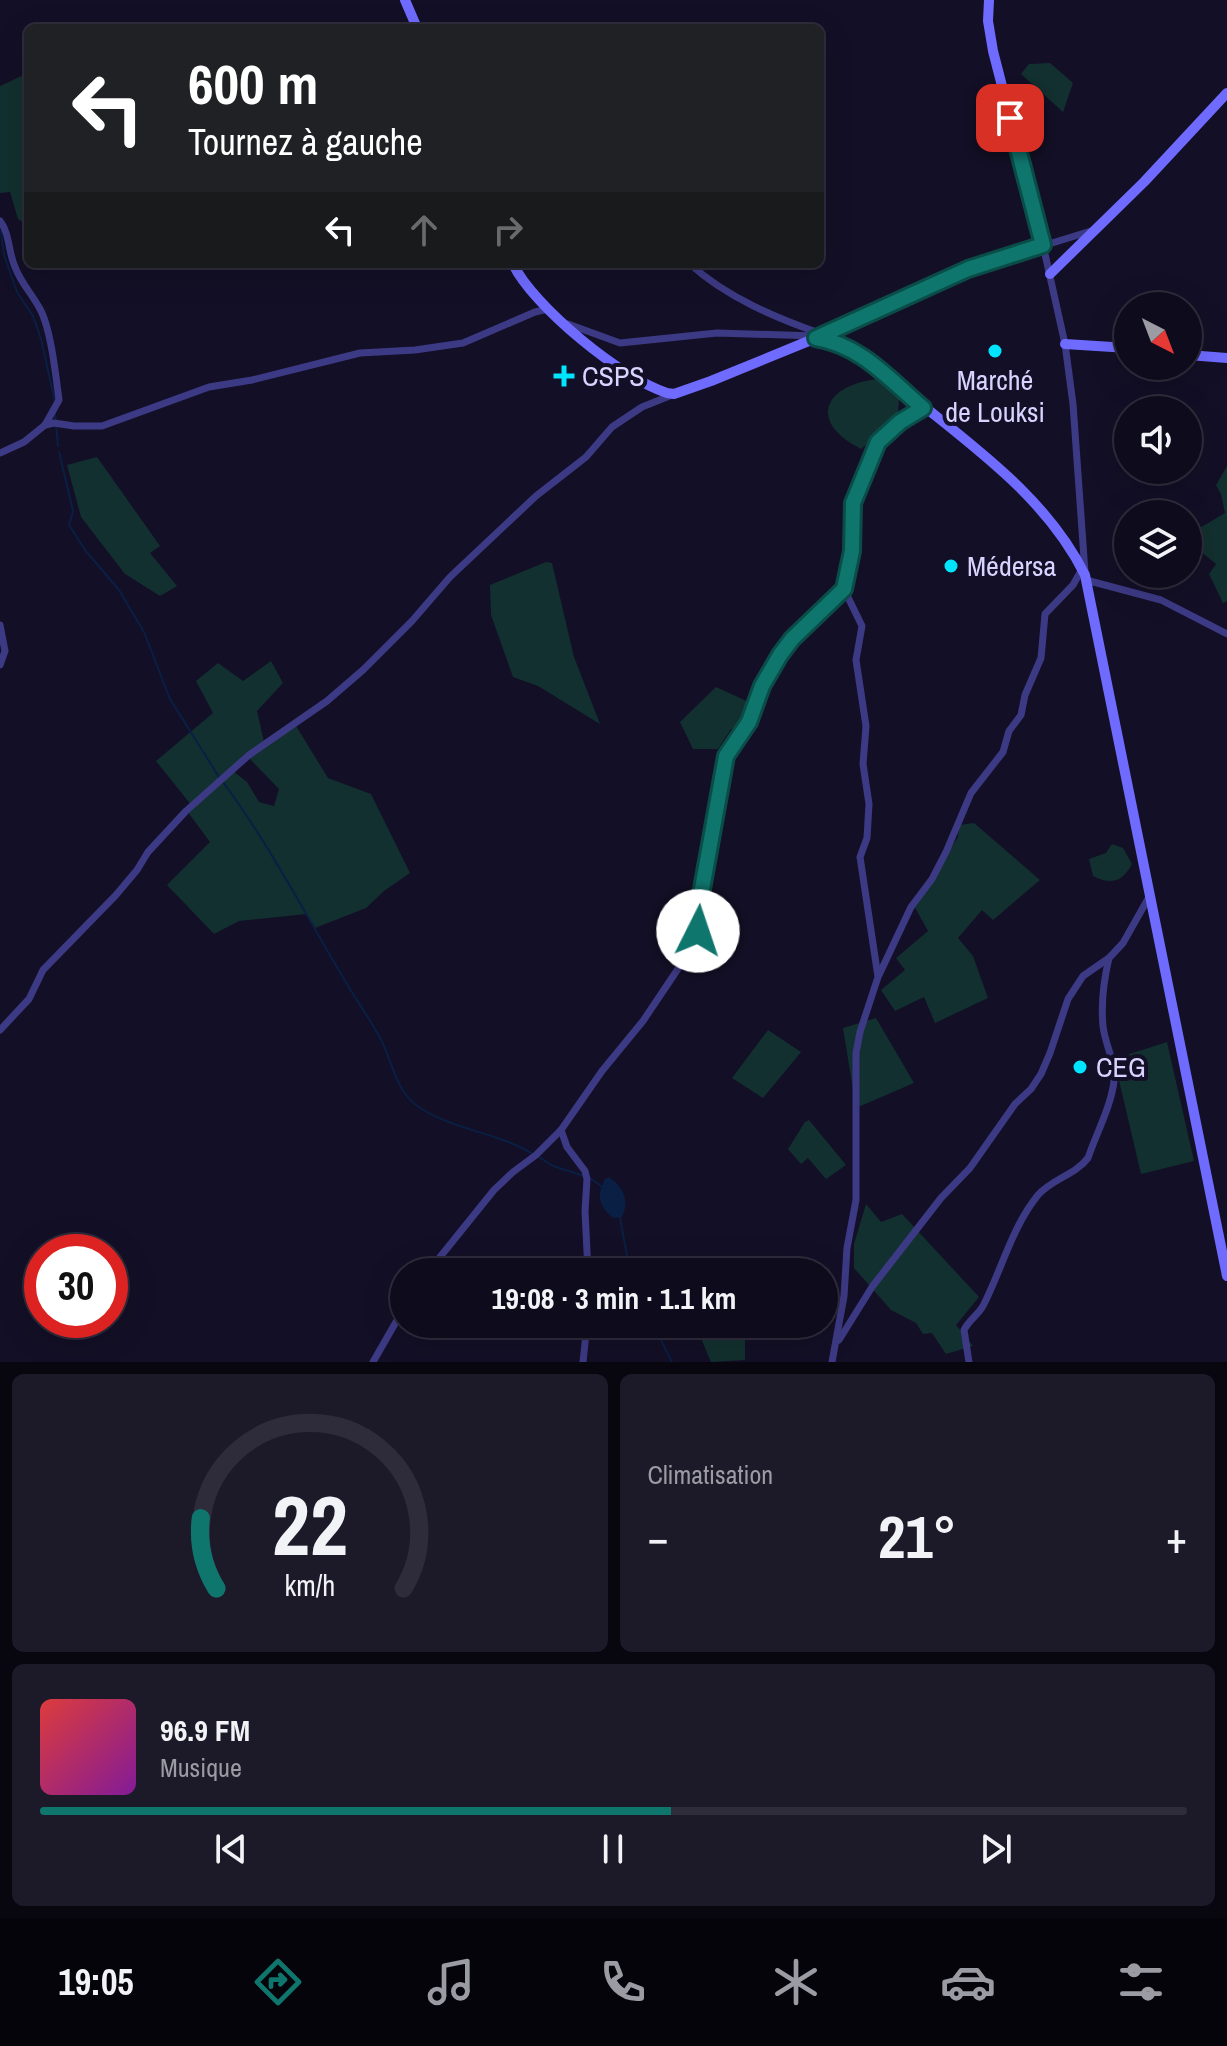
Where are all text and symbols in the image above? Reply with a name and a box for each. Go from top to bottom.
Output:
text: 600 m [188,46,318,121]
icon: left [56,56,160,160]
pin [976,84,1044,152]
icon: arrive [988,96,1032,140]
text: Tournez à gauche [188,118,423,166]
icon: left [318,208,362,252]
icon: ahead [402,208,446,252]
icon: right [486,208,530,252]
north arrow [1114,292,1202,380]
map controls [1114,292,1202,588]
marker: Marché de Louksi [986,342,1004,360]
place label: CSPS [582,357,645,395]
place label: Marché de Louksi [945,361,1045,431]
marker: CSPS [553,365,575,387]
button: sound [1114,396,1202,484]
button: layers [1114,500,1202,588]
place label: Médersa [967,547,1057,585]
marker: Médersa [942,557,960,575]
position arrow [656,889,740,973]
place label: CEG [1096,1048,1146,1086]
marker: CEG [1071,1058,1089,1076]
speed limit sign: 30 [24,1234,128,1338]
text: 19:08 · 3 min · 1.1 km [492,1278,736,1318]
text: Climatisation [648,1457,773,1492]
text: 22 [272,1469,348,1581]
text: 21° [878,1496,957,1577]
text: − [648,1507,669,1567]
text: + [1166,1507,1187,1567]
text: km/h [284,1566,335,1605]
text: 96.9 FM [160,1710,250,1750]
text: Musique [160,1750,242,1785]
icon: previous [209,1827,253,1871]
icon: pause [591,1827,635,1871]
icon: next [974,1827,1018,1871]
icon: directions [250,1954,306,2010]
icon: music [423,1954,479,2010]
icon: phone [595,1954,651,2010]
icon: climate [768,1954,824,2010]
icon: car [940,1954,996,2010]
icon: filters [1113,1954,1169,2010]
text: 19:05 [58,1958,134,2006]

